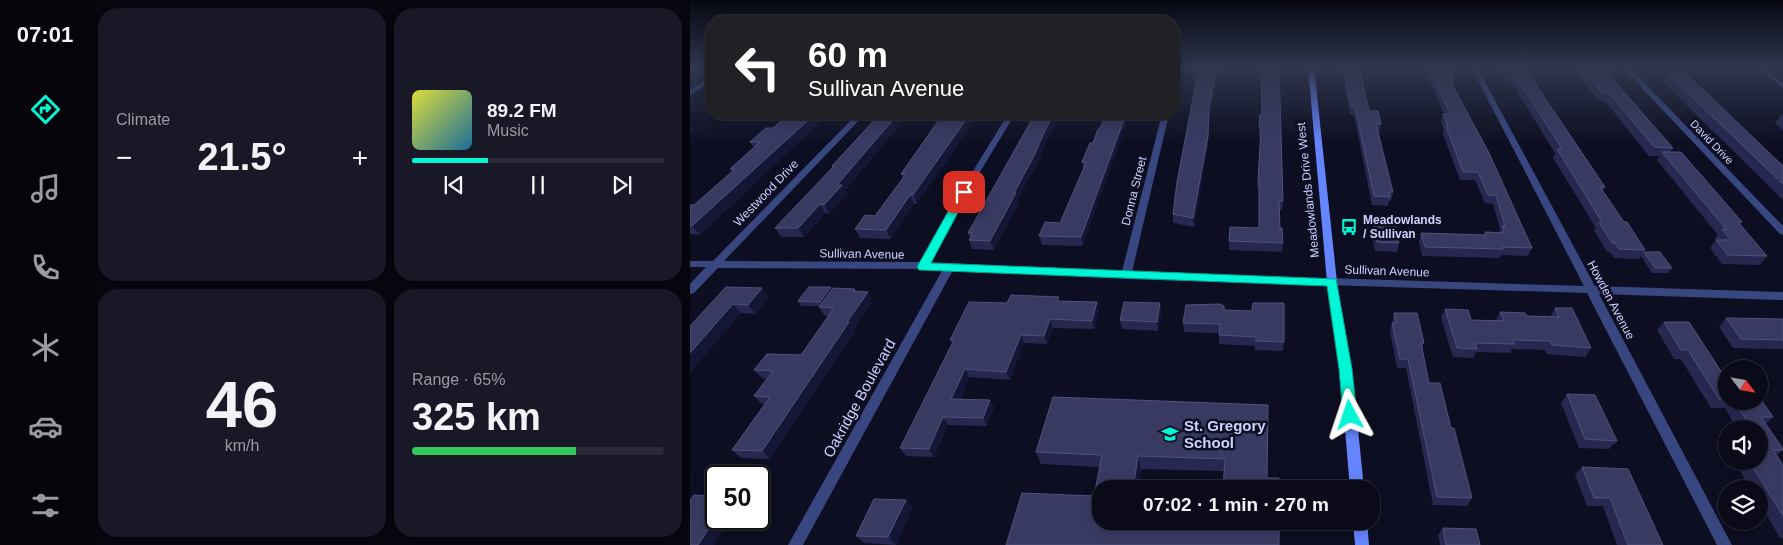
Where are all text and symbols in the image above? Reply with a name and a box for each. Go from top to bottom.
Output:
text: 07:01 [17,22,73,47]
icon: left [725,35,790,100]
text: 60 m [808,35,888,74]
text: Sullivan Avenue [808,76,964,101]
icon: directions [28,92,63,127]
text: 89.2 FM [487,100,557,121]
text: Climate [116,111,170,128]
street label: David Drive [1688,117,1736,167]
street label: Meadowlands Drive West [1294,121,1322,258]
text: Music [487,122,529,139]
text: 21.5° [197,136,287,178]
text: − [116,142,132,173]
text: + [352,142,368,173]
street label: Donna Street [1119,154,1150,227]
street label: Westwood Drive [731,157,802,229]
icon: music [28,171,63,206]
icon: previous [440,171,468,199]
icon: pause [524,171,552,199]
icon: next [608,171,636,199]
pin [943,171,985,213]
icon: arrive [950,178,978,206]
place label: Meadowlands / Sullivan [1363,213,1442,241]
bus stop icon: Meadowlands / Sullivan [1339,217,1359,237]
street label: Sullivan Avenue [819,246,905,262]
icon: phone [28,250,63,285]
street label: Howden Avenue [1584,258,1638,342]
street label: Sullivan Avenue [1344,263,1430,279]
icon: climate [28,330,63,365]
street label: Oakridge Boulevard [819,336,899,460]
north arrow [1718,360,1768,410]
map controls [1718,360,1768,530]
text: 46 [206,368,278,441]
text: Range · 65% [412,371,505,388]
position arrow [1323,388,1375,440]
text: 325 km [412,396,541,438]
icon: car [28,409,63,444]
place label: St. Gregory School [1184,417,1266,451]
button: sound [1718,420,1768,470]
school or university icon: St. Gregory School [1160,424,1180,444]
text: km/h [225,437,259,454]
speed limit sign: 50 [705,465,770,530]
button: layers [1718,480,1768,530]
icon: filters [28,488,63,523]
text: 07:02 · 1 min · 270 m [1143,494,1329,515]

